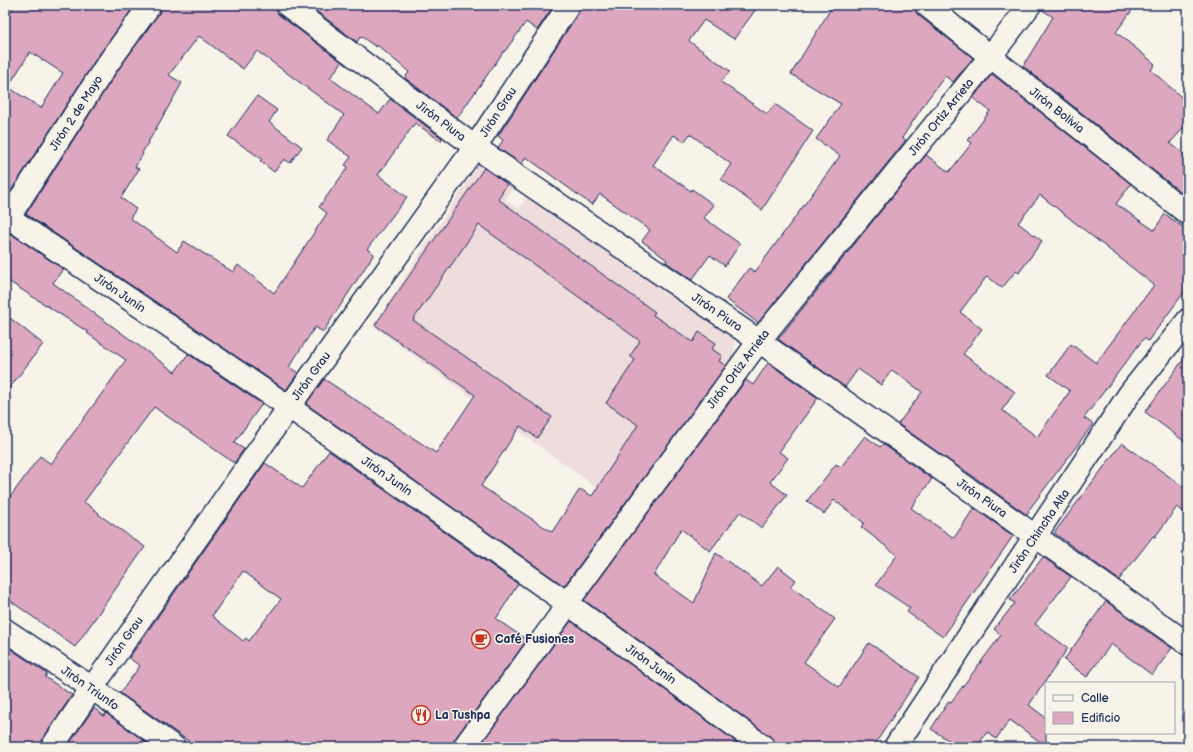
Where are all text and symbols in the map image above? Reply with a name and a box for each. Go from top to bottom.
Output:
street label: Jirón 2 de Mayo [46,73,106,154]
street label: Jirón Ortiz Arrieta [906,75,977,159]
street label: Jirón Grau [477,84,520,140]
street label: Jirón Bolivia [1026,84,1087,137]
street label: Jirón Piura [413,98,469,145]
street label: Jirón Junín [91,271,149,316]
street label: Jirón Piura [688,290,745,335]
street label: Jirón Ortiz Arrieta [704,327,773,412]
street label: Jirón Grau [289,349,334,404]
street label: Jirón Junín [358,453,415,500]
street label: Jirón Piura [954,476,1010,521]
street label: Jirón Chincha Alta [1006,486,1073,576]
street label: Jirón Grau [102,614,147,669]
cafe icon: Café Fusiones [470,628,492,650]
place label: Café Fusiones [495,632,574,647]
street label: Jirón Junín [622,641,679,688]
street label: Jirón Triunfo [58,663,122,714]
legend [1045,682,1175,734]
text: Calle [1081,691,1109,706]
restaurant icon: La Tushpa [410,704,432,726]
place label: La Tushpa [435,708,491,723]
text: Edificio [1081,711,1121,726]

